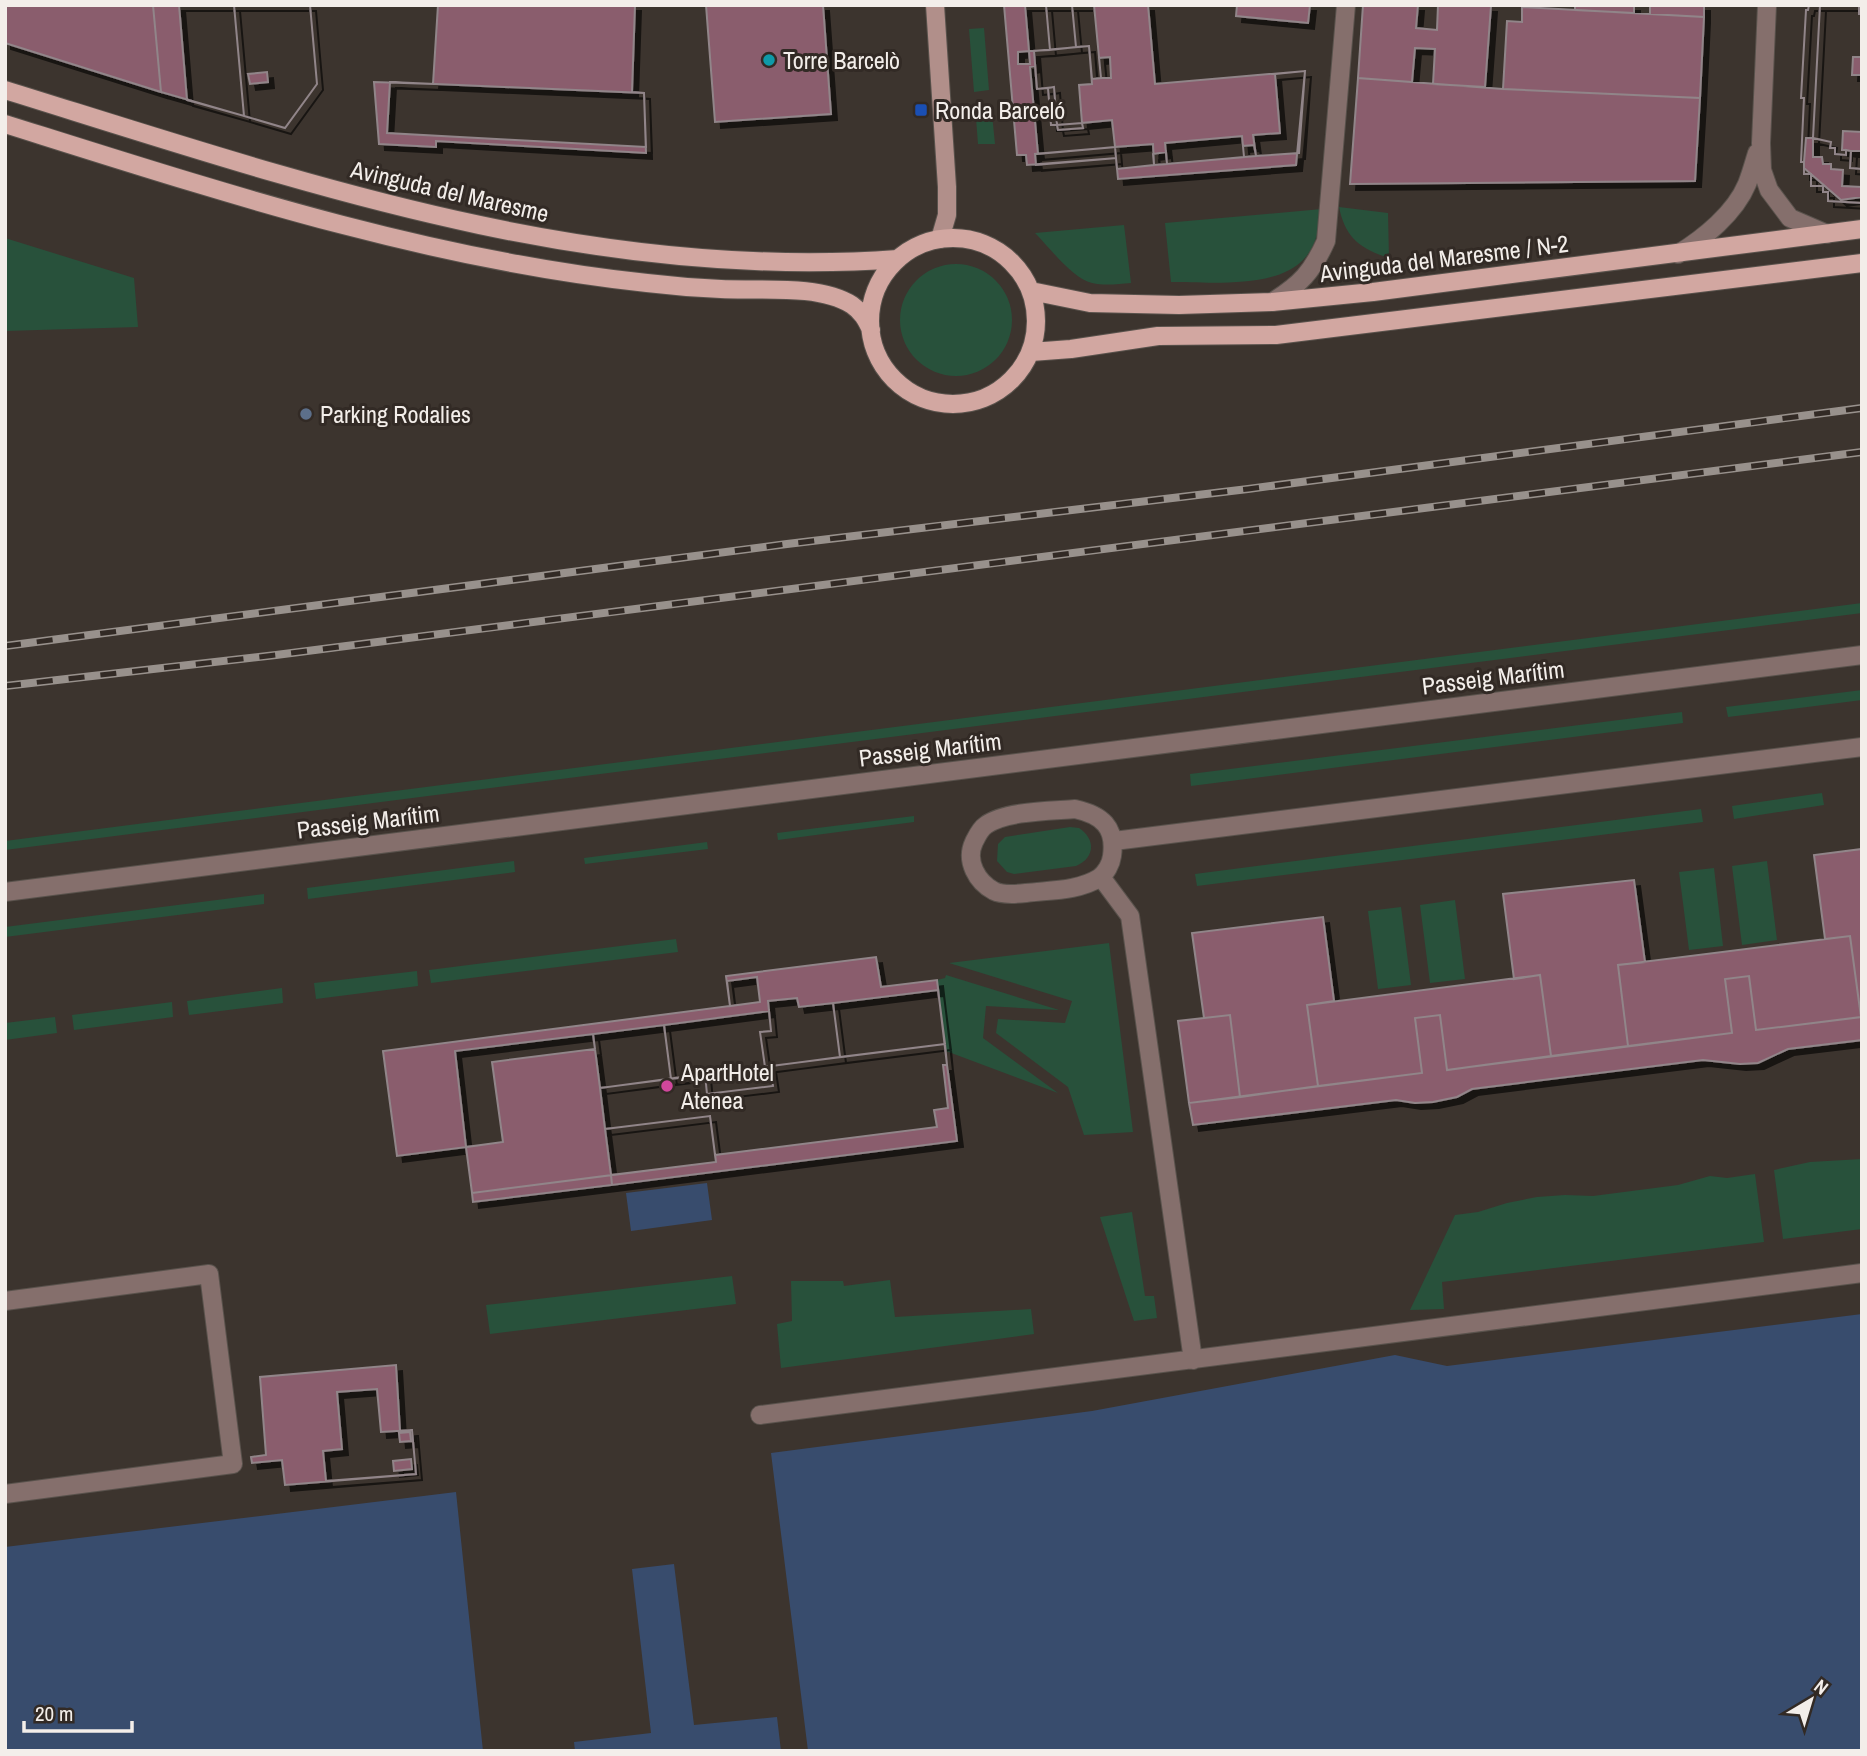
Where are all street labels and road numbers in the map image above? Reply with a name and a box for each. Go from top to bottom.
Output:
street label: Avinguda del Maresme [347,152,552,229]
street label: Avinguda del Maresme / N-2 [1317,227,1570,289]
street label: Passeig Marítim [1420,652,1566,702]
street label: Passeig Marítim [857,724,1003,774]
street label: Passeig Marítim [295,796,441,846]

